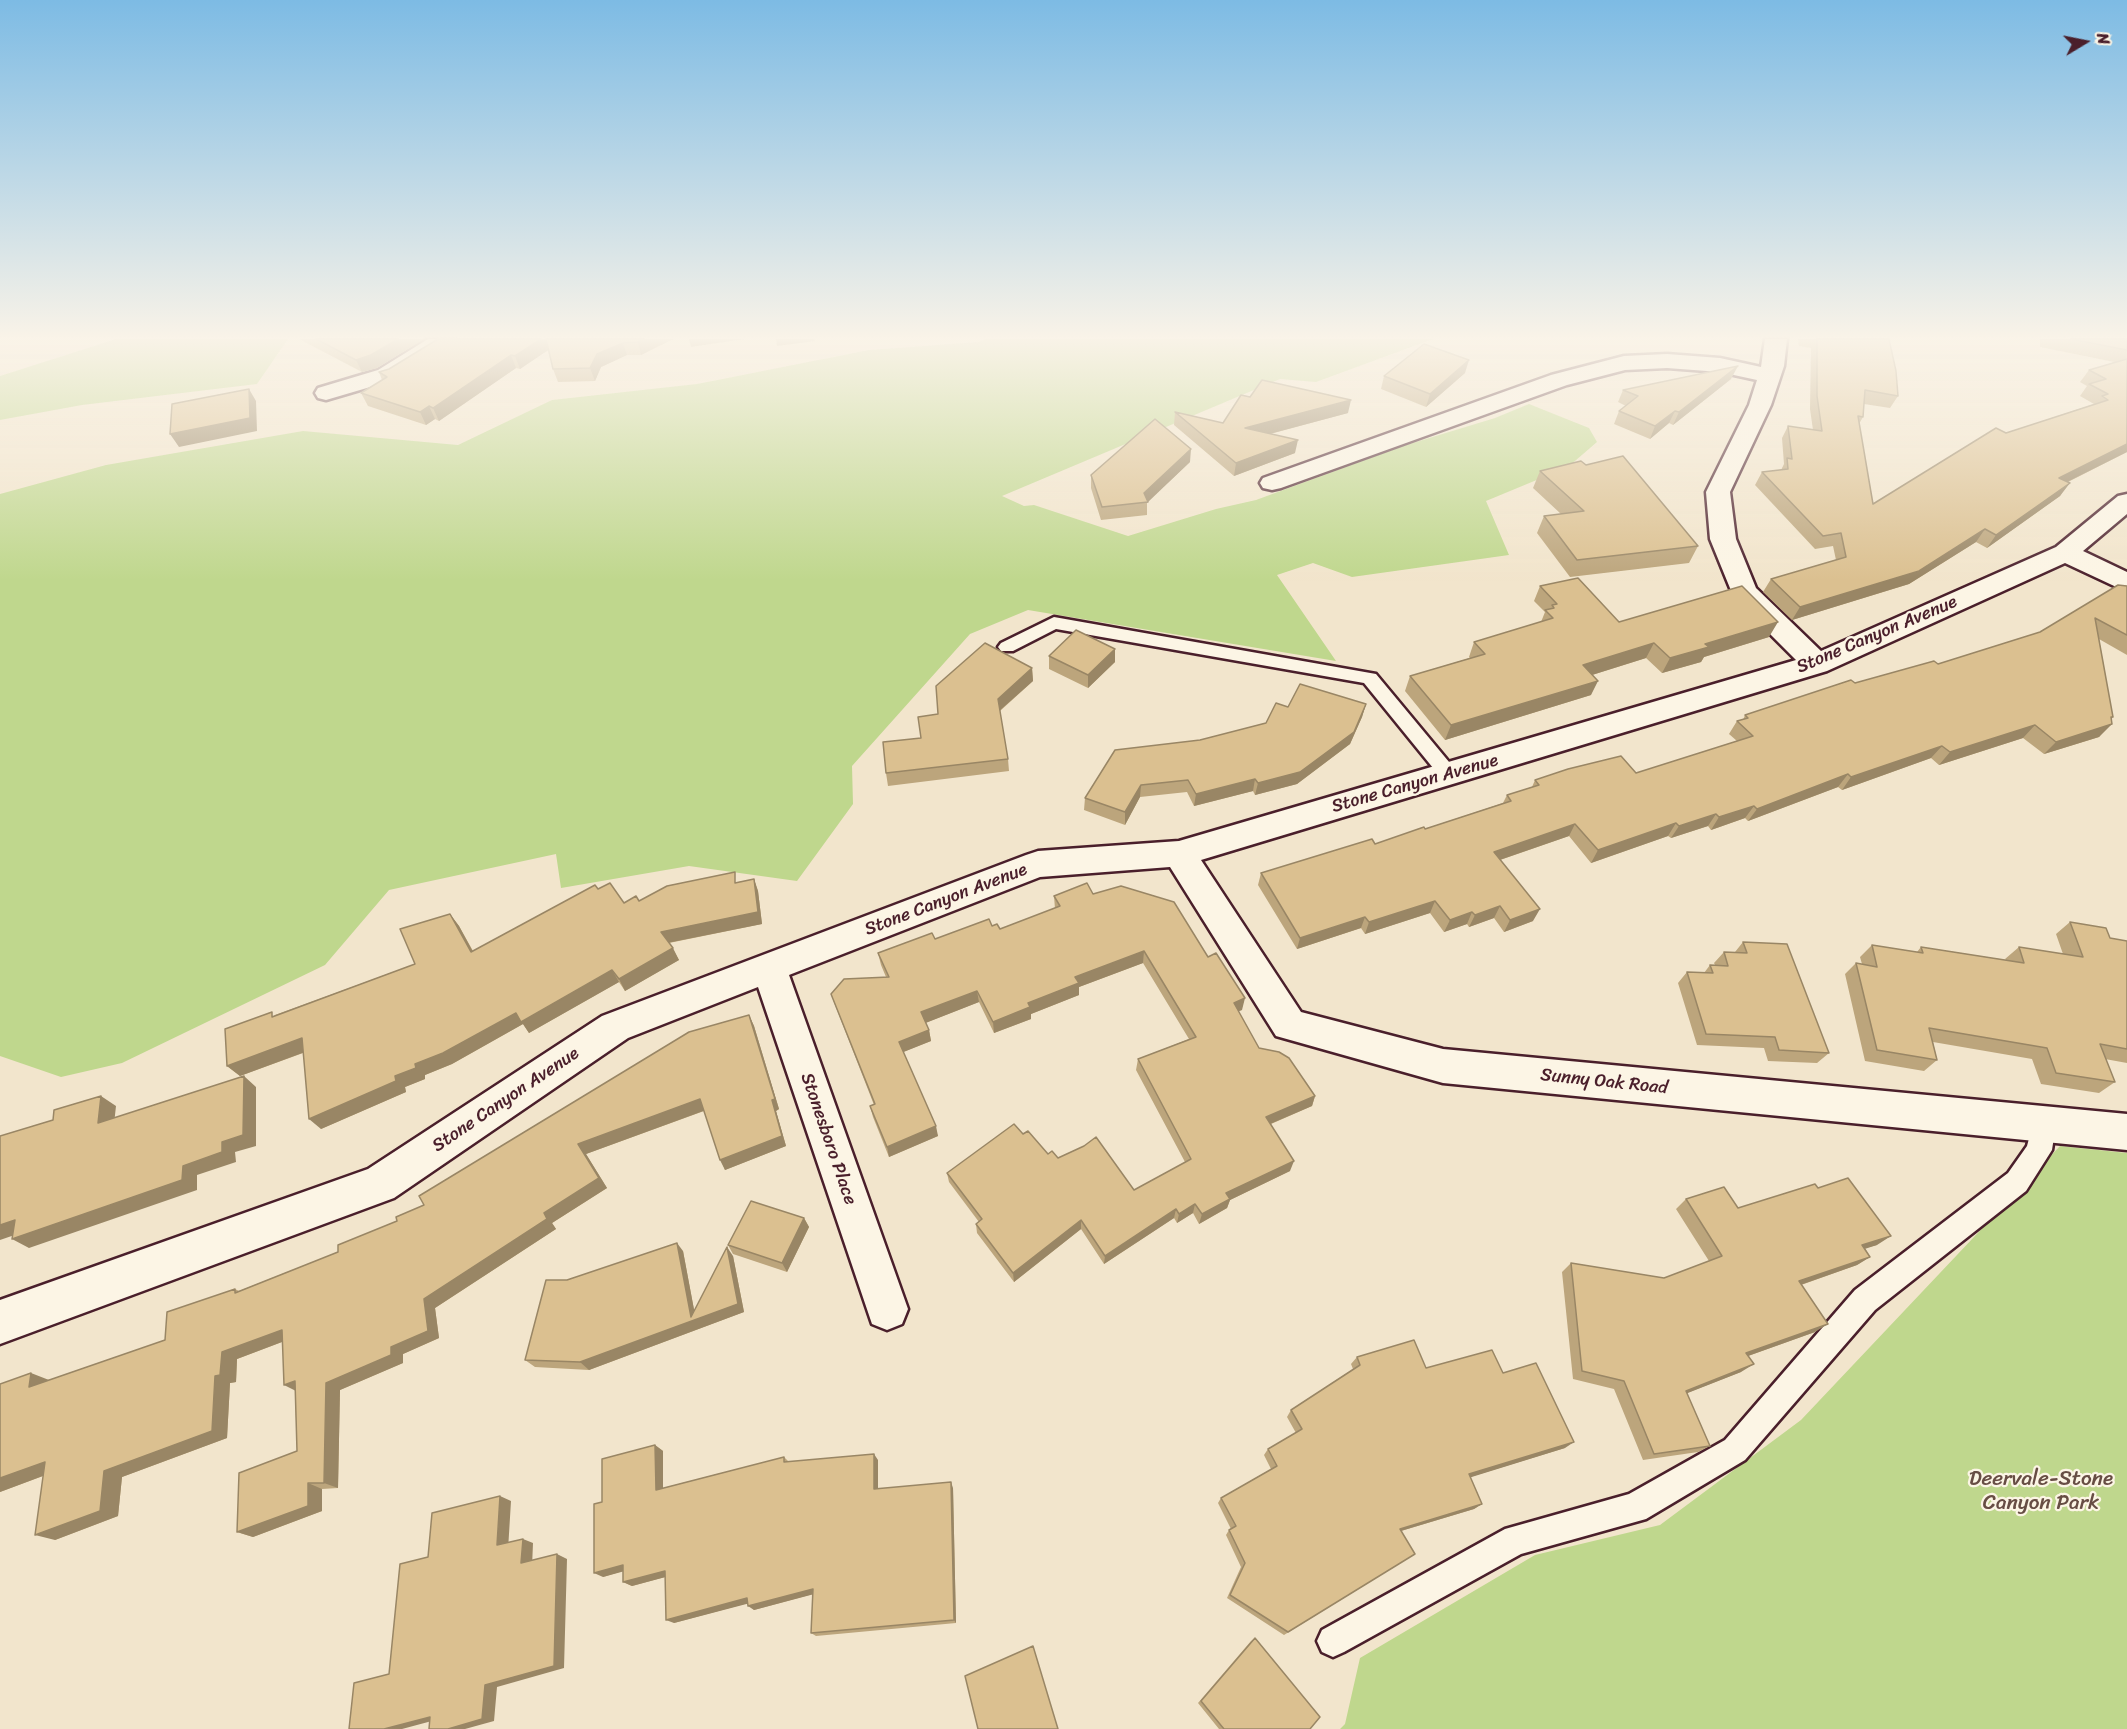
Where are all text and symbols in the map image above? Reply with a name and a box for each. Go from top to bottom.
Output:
north arrow [2055,12,2115,72]
text: N [2088,31,2118,47]
street label: Stone Canyon Avenue [1793,591,1961,679]
street label: Stone Canyon Avenue [1329,750,1501,818]
street label: Stone Canyon Avenue [862,859,1030,941]
street label: Stone Canyon Avenue [429,1043,583,1157]
street label: Sunny Oak Road [1539,1065,1669,1099]
street label: Stonesboro Place [795,1070,861,1208]
park label: Deervale-Stone Canyon Park [1969,1467,2113,1517]

